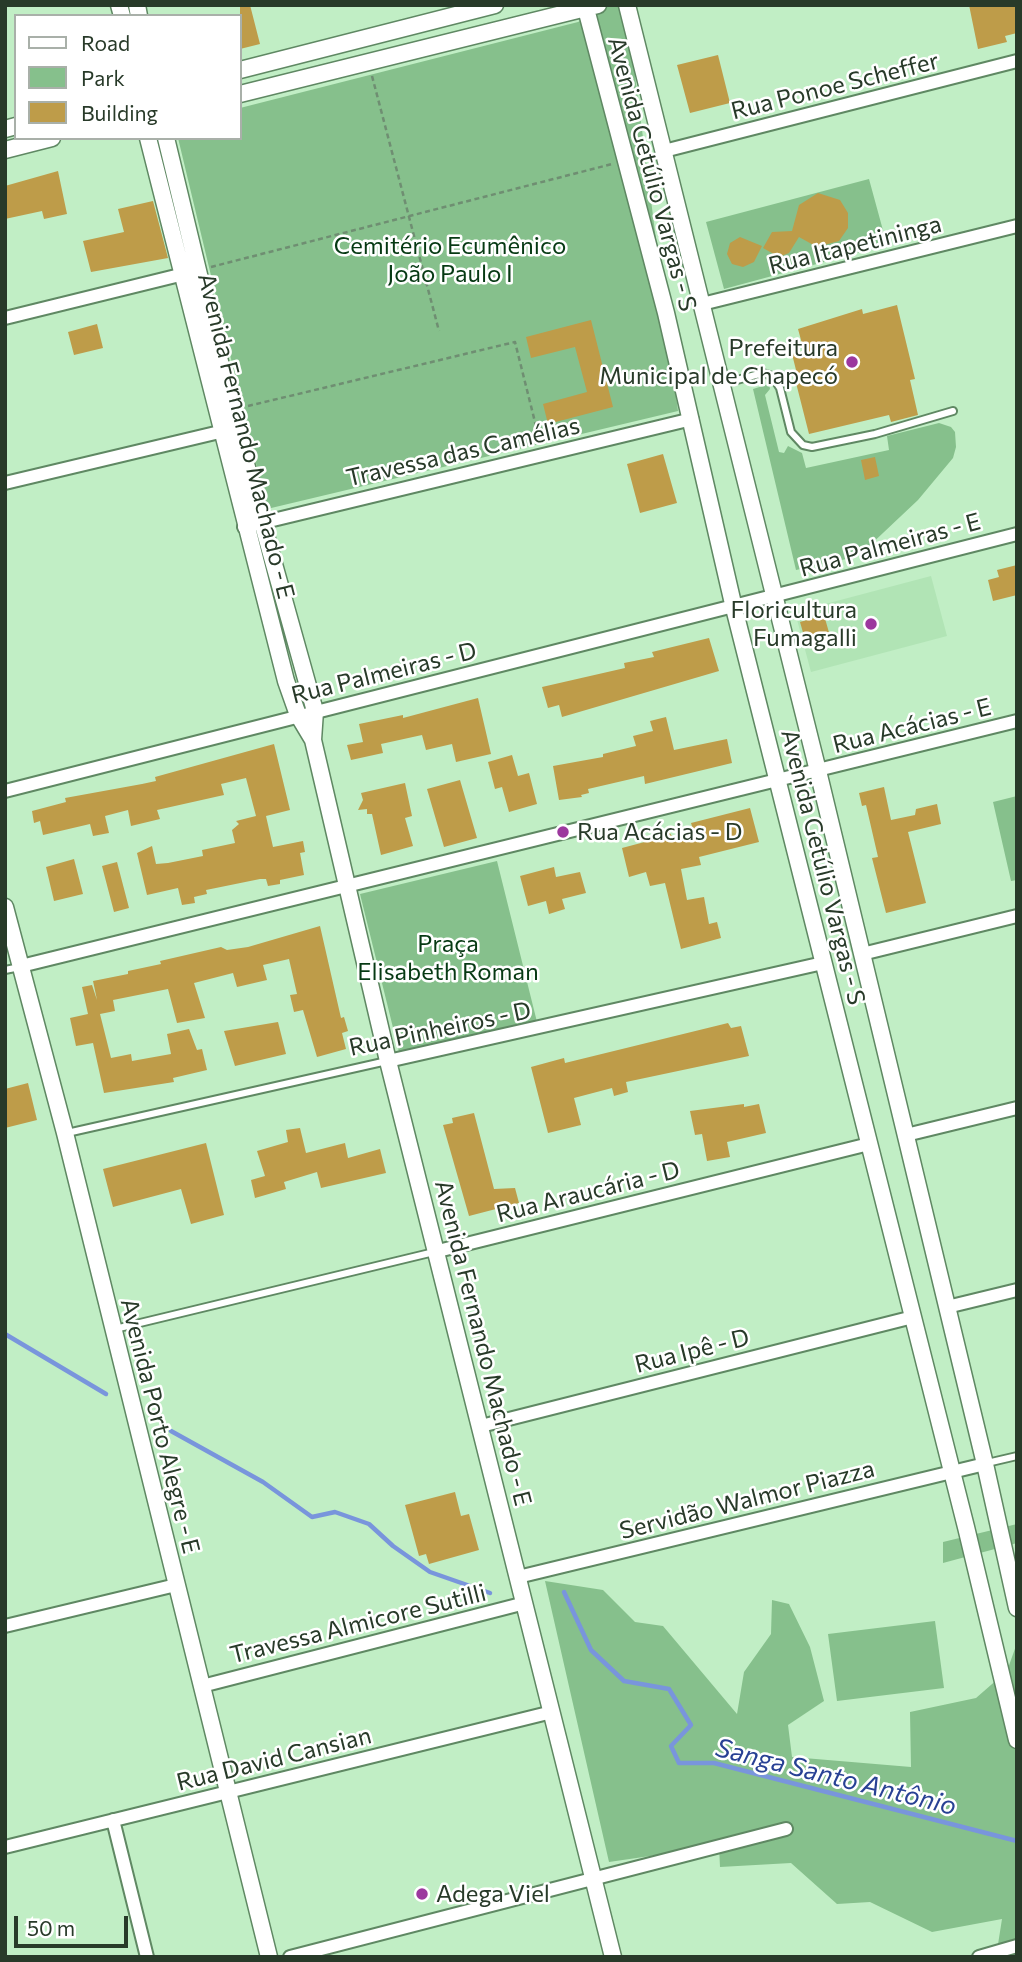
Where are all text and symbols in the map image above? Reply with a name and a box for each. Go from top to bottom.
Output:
legend [14,14,242,140]
text: Road [81,30,130,55]
street label: Avenida Getúlio Vargas - S [602,34,702,314]
street label: Rua Ponoe Scheffer [728,46,942,126]
text: Park [81,65,125,90]
text: Building [81,100,158,125]
street label: Rua Itapetininga [765,210,945,280]
park label: Cemitério Ecumênico João Paulo I [334,232,566,288]
street label: Avenida Fernando Machado - E [192,270,300,602]
place label: Prefeitura Municipal de Chapecó [599,334,838,390]
marker: Prefeitura Municipal de Chapecó [844,354,860,370]
street label: Travessa das Camélias [343,411,583,493]
street label: Rua Palmeiras - E [796,507,984,583]
place label: Floricultura Fumagalli [731,596,857,652]
marker: Floricultura Fumagalli [863,616,879,632]
street label: Rua Palmeiras - D [288,636,480,710]
street label: Rua Acácias - E [830,692,994,760]
street label: Avenida Getúlio Vargas - S [775,726,871,1008]
place label: Rua Acácias - D [577,818,742,846]
marker: Rua Acácias - D [555,824,571,840]
park label: Praça Elisabeth Roman [357,930,539,986]
street label: Rua Pinheiros - D [346,996,534,1062]
street label: Rua Araucária - D [493,1155,683,1229]
street label: Avenida Fernando Machado - E [429,1177,537,1509]
street label: Avenida Porto Alegre - E [114,1295,206,1557]
street label: Rua Ipê - D [632,1323,752,1379]
street label: Servidão Walmor Piazza [617,1454,877,1546]
street label: Travessa Almicore Sutilli [227,1578,489,1670]
street label: Rua David Cansian [174,1721,374,1797]
water label: Sanga Santo Antônio [712,1732,960,1822]
place label: Adega Viel [436,1880,550,1908]
marker: Adega Viel [414,1886,430,1902]
scale bar [18,1902,131,1946]
text: 50 m [27,1915,75,1940]

